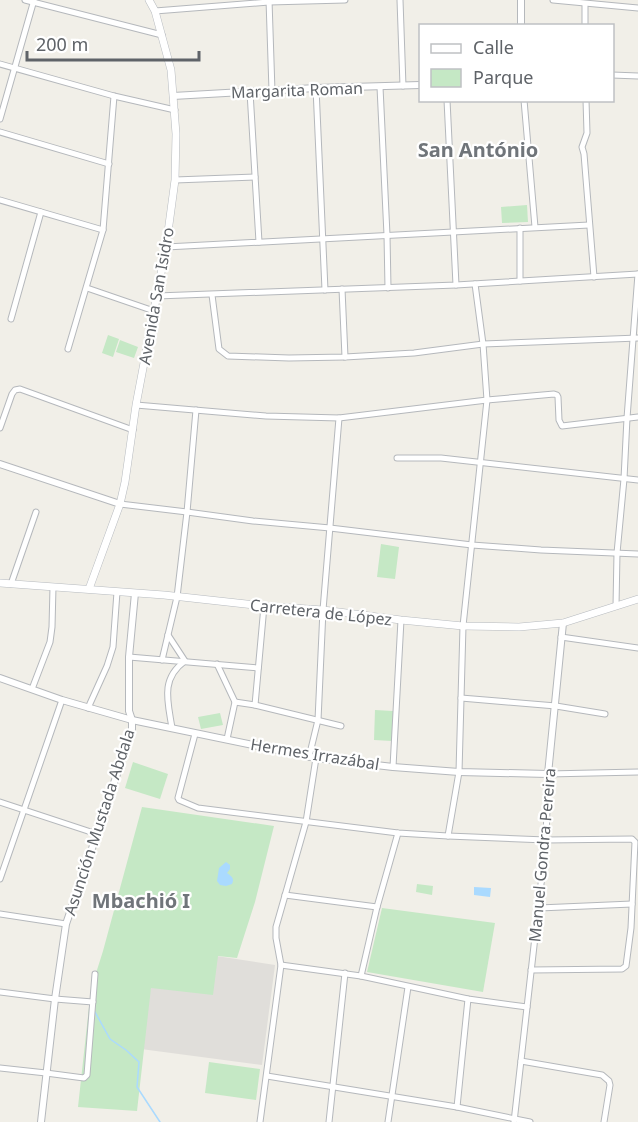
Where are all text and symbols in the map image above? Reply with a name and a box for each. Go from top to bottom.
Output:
scale bar [27,24,200,62]
legend [419,24,614,102]
text: 200 m [36,32,88,56]
text: Calle [473,35,514,59]
text: Parque [473,65,533,89]
street label: Margarita Roman [231,77,363,103]
district label: San António [418,136,538,163]
street label: Avenida San Isidro [133,226,179,366]
street label: Carretera de López [249,594,393,630]
street label: Asunción Mustada Abdala [58,726,140,918]
street label: Hermes Irrazábal [249,733,381,775]
street label: Manuel Gondra Pereira [523,767,561,943]
district label: Mbachió I [92,887,190,914]

